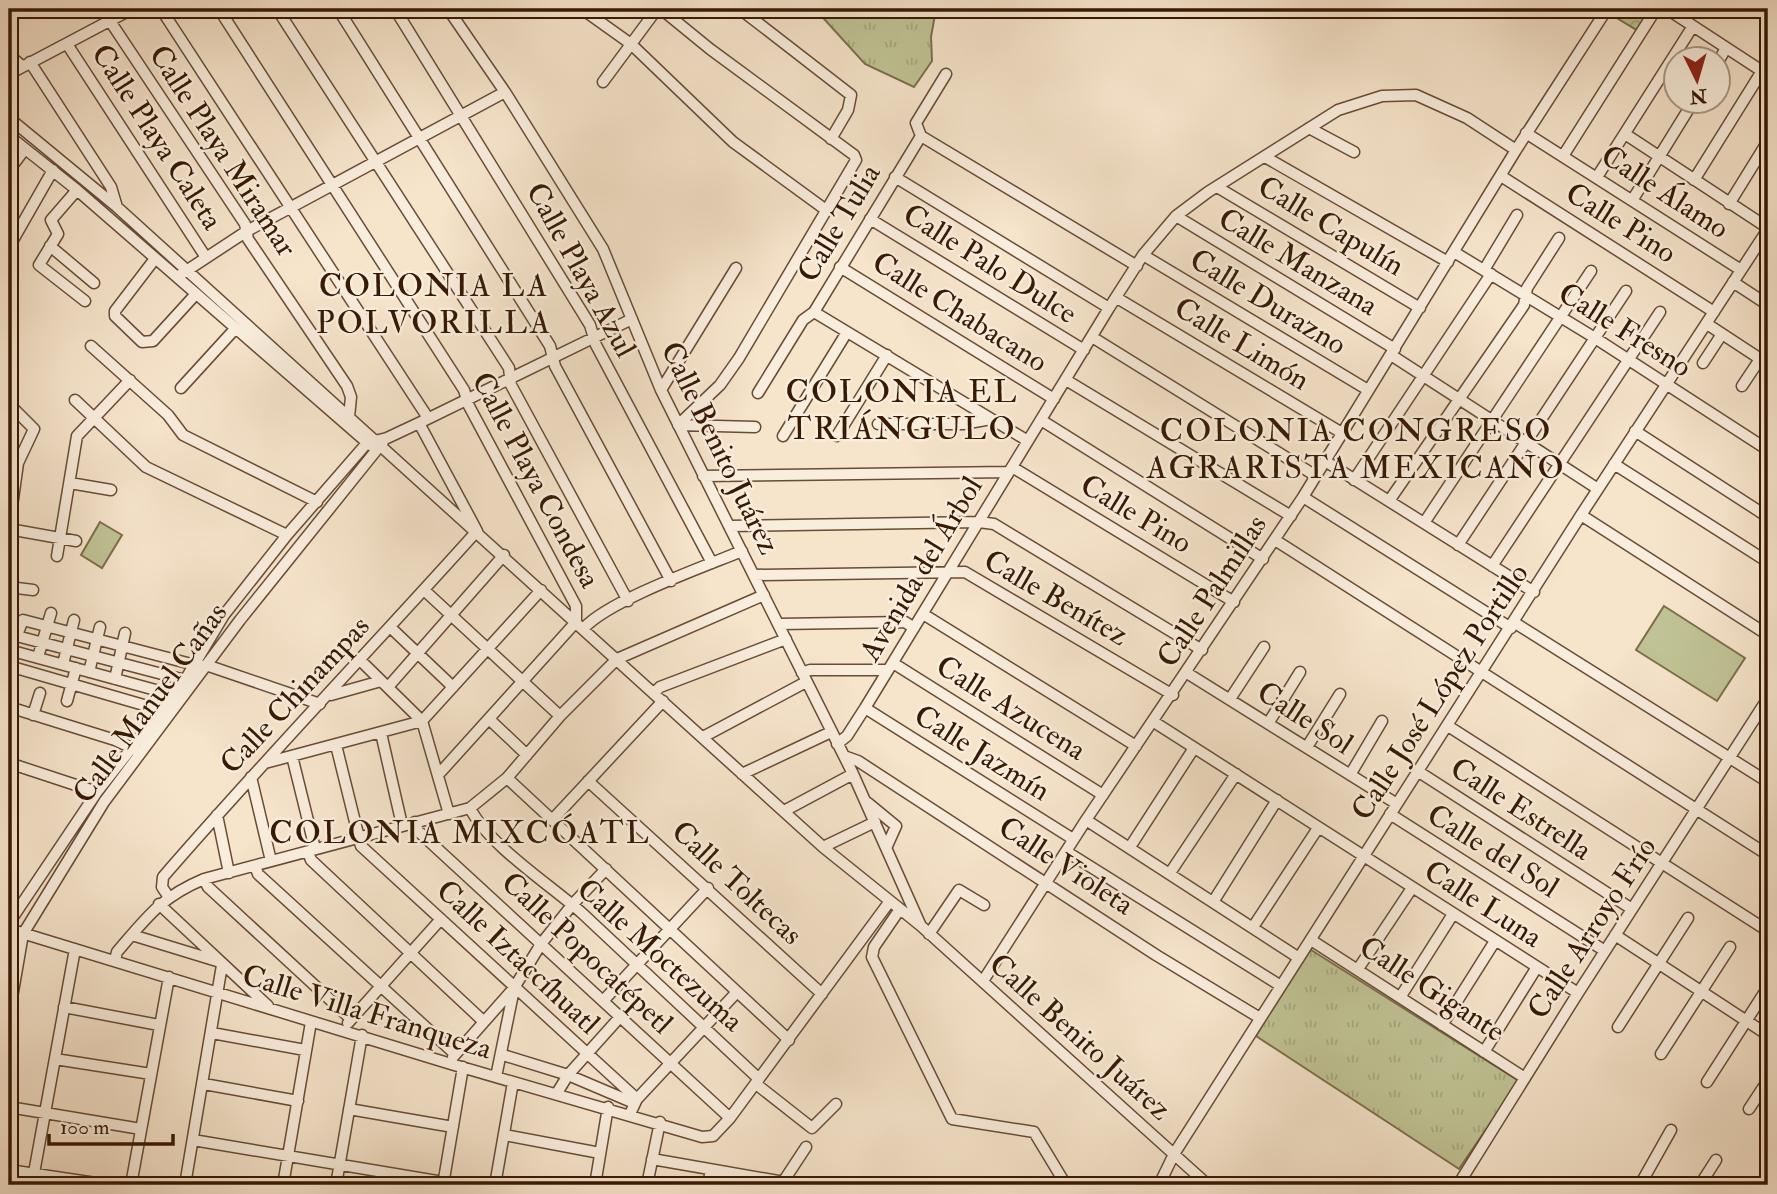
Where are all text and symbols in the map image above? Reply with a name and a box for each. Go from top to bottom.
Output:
street label: Calle Playa Caleta [83,37,231,237]
street label: Calle Playa Miramar [141,38,305,264]
north arrow [1662,46,1732,116]
text: N [1688,83,1709,109]
street label: Calle Álamo [1594,137,1736,247]
street label: Calle Tulia [789,157,889,289]
street label: Calle Capulín [1251,168,1411,284]
street label: Calle Pino [1559,175,1683,271]
street label: Calle Playa Azul [518,176,644,364]
street label: Calle Palo Dulce [896,196,1084,332]
street label: Calle Manzana [1212,200,1385,324]
street label: Calle Durazno [1183,241,1353,363]
street label: Calle Chabacano [866,243,1054,381]
district label: COLONIA LA POLVORILLA [316,266,552,343]
street label: Calle Fresno [1552,275,1698,385]
street label: Calle Limón [1168,289,1316,399]
street label: Calle Benito Juárez [653,336,787,560]
street label: Calle Playa Condesa [464,366,609,595]
district label: COLONIA EL TRIÁNGULO [786,372,1018,449]
district label: COLONIA CONGRESO AGRARISTA MEXICANO [1146,411,1565,488]
street label: Calle Pino [1074,466,1198,562]
street label: Avenida del Árbol [851,470,991,669]
street label: Calle Palmillas [1149,508,1275,674]
street label: Calle Benítez [977,542,1135,654]
street label: Calle José López Portillo [1343,557,1537,827]
street label: Calle Manuel Cañas [65,595,235,811]
street label: Calle Chinampas [212,608,378,782]
street label: Calle Azucena [929,647,1093,769]
street label: Calle Sol [1250,673,1360,763]
street label: Calle Jazmín [907,697,1057,809]
street label: Calle Estrella [1443,750,1599,869]
street label: Calle del Sol [1420,796,1566,906]
street label: Calle Violeta [991,809,1141,924]
district label: COLONIA MIXCÓATL [269,813,651,853]
street label: Calle Toltecas [664,813,810,953]
street label: Calle Arroyo Frío [1520,830,1664,1026]
street label: Calle Luna [1417,852,1550,956]
street label: Calle Popocatépetl [494,864,681,1042]
street label: Calle Moctezuma [569,871,751,1040]
street label: Calle Iztaccíhuatl [429,872,608,1042]
street label: Calle Gigante [1352,928,1512,1050]
street label: Calle Benito Juárez [982,946,1178,1128]
street label: Calle Villa Franqueza [238,956,497,1068]
scale bar [49,1103,173,1147]
text: 100 m [60,1114,110,1141]

